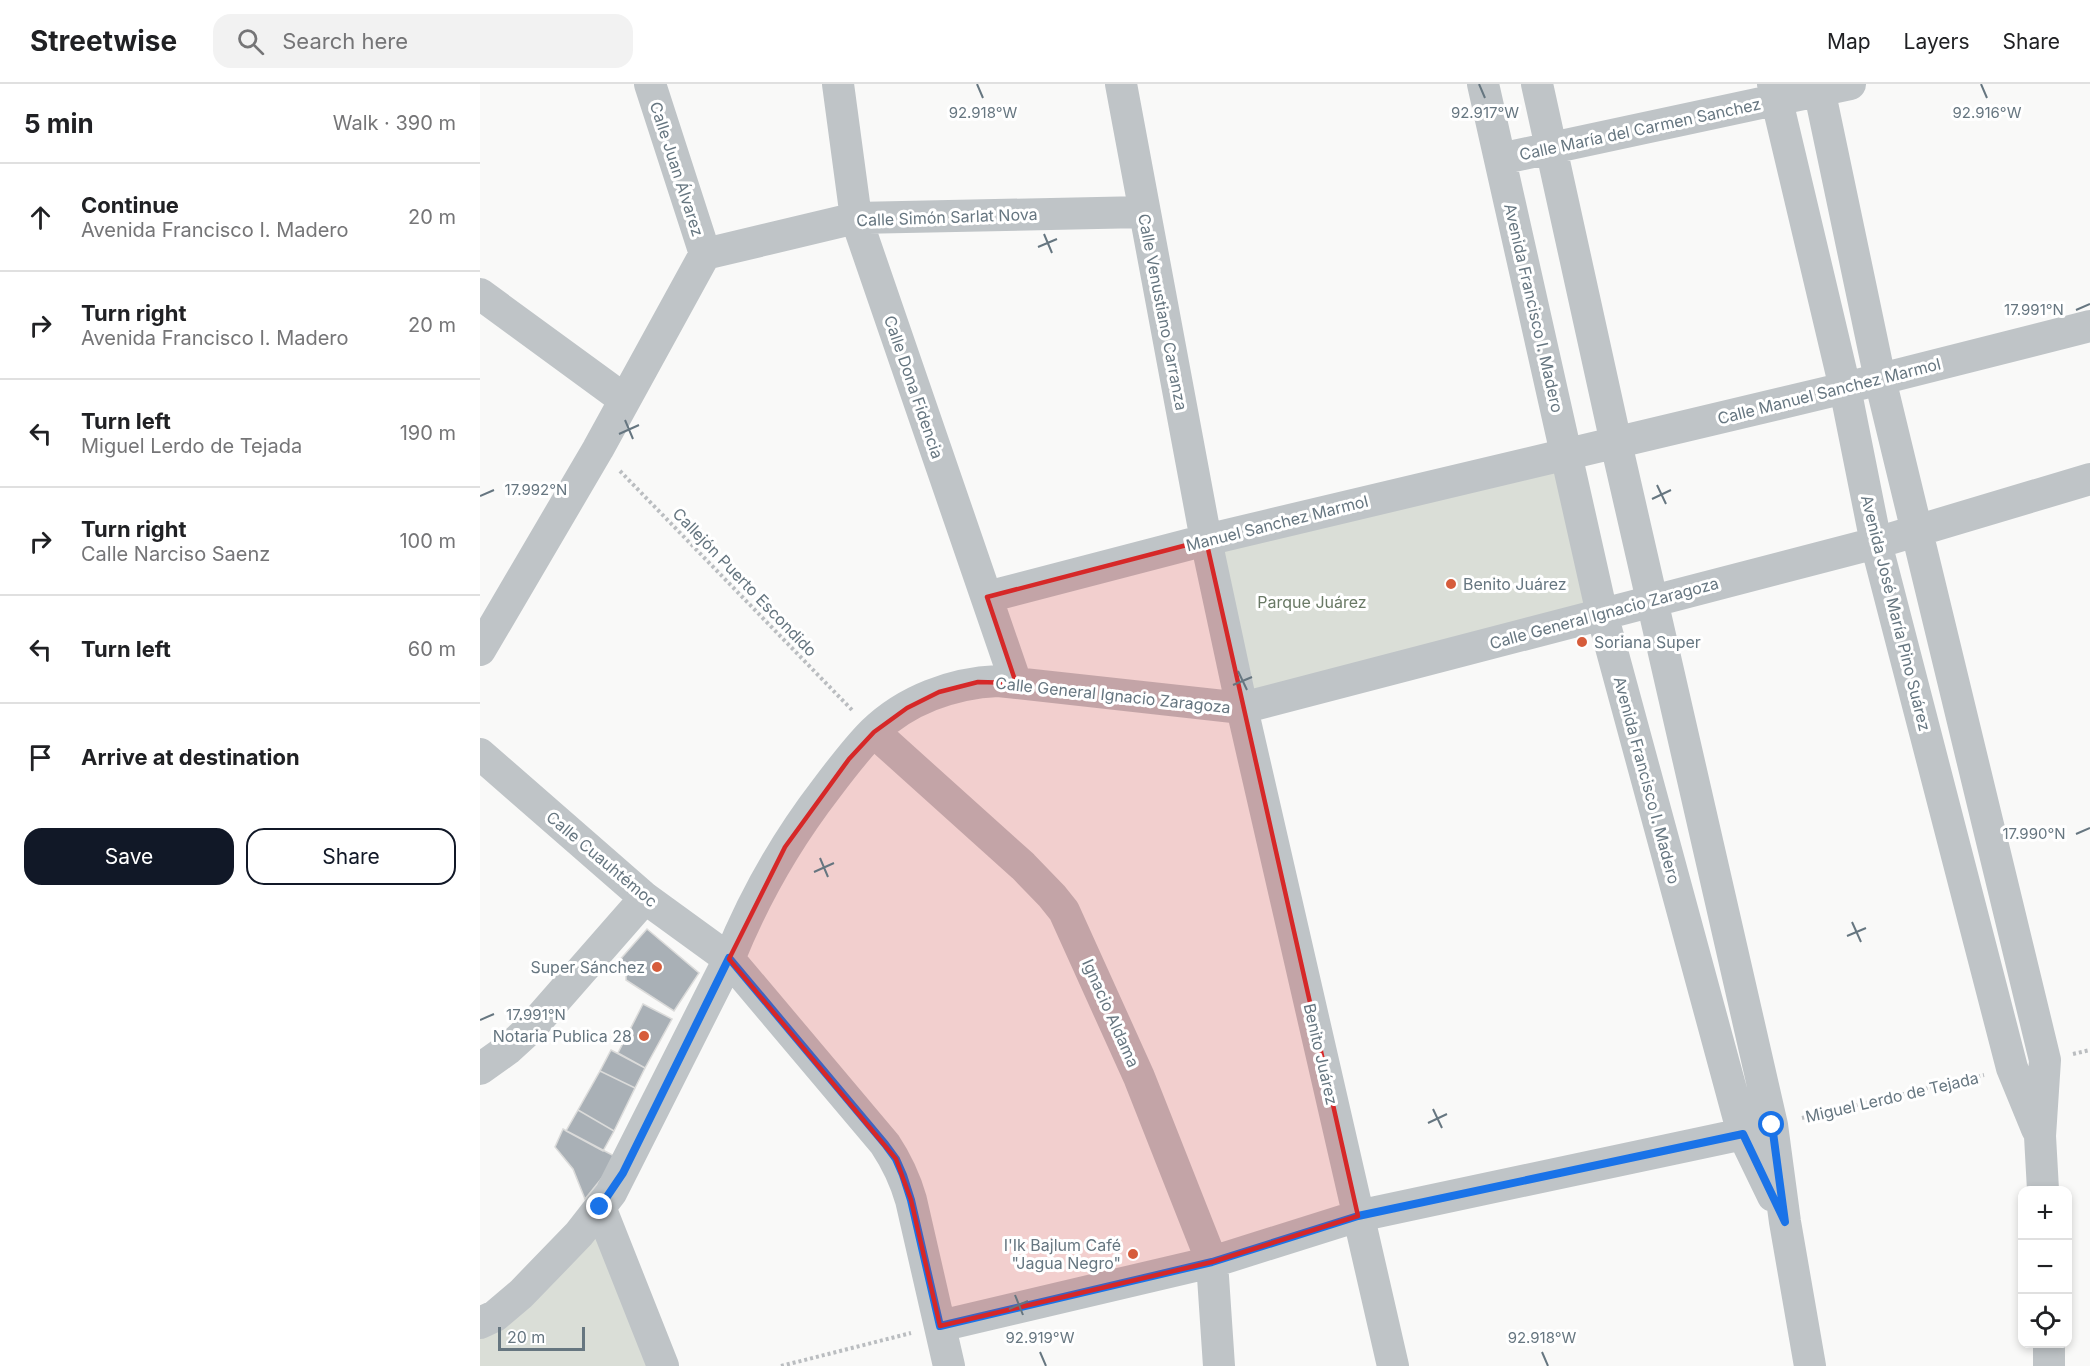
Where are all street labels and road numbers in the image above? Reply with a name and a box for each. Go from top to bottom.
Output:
street label: Calle María del Carmen Sanchez [1517,94,1763,164]
street label: Calle Juan Álvarez [646,99,708,239]
street label: Avenida Francisco I. Madero [1500,201,1568,415]
street label: Calle Simón Sarlat Nova [856,204,1038,230]
street label: Calle Venustiano Carranza [1134,212,1192,412]
street label: Calle Dona Fidencia [880,313,948,461]
street label: Calle Manuel Sanchez Marmol [1715,354,1943,428]
street label: Manuel Sanchez Marmol [1184,491,1370,555]
street label: Avenida José María Pino Suárez [1857,493,1935,733]
street label: Callejón Puerto Escondido [669,504,821,660]
street label: Calle General Ignacio Zaragoza [1487,573,1721,653]
street label: Calle General Ignacio Zaragoza [994,673,1232,717]
street label: Avenida Francisco I. Madero [1610,674,1684,886]
street label: Calle Cuauhtémoc [543,807,661,911]
street label: Ignacio Aldama [1078,956,1144,1070]
street label: Benito Juárez [1300,1001,1342,1107]
street label: Miguel Lerdo de Tejada [1804,1067,1980,1127]

